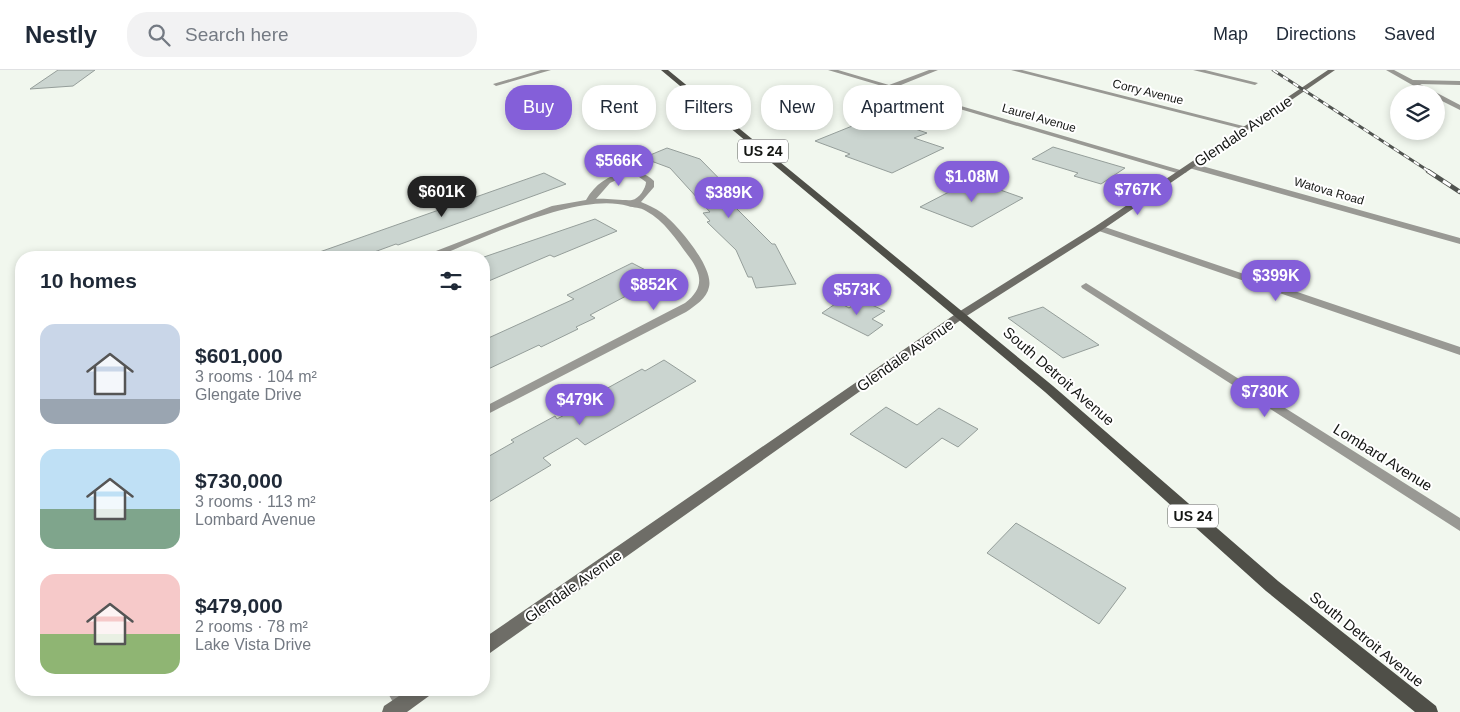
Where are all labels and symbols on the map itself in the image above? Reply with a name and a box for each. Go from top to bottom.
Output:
street label: Corry Avenue [1111,76,1185,108]
street label: Glendale Avenue [1191,92,1295,170]
street label: Laurel Avenue [1000,101,1078,135]
road number: US 24 [738,140,788,162]
pin: $566K [584,144,654,187]
pin: $1.08M [931,160,1013,203]
pin: $767K [1103,174,1173,216]
street label: Watova Road [1292,174,1366,208]
pin: $601K [407,176,477,218]
pin: $389K [694,176,764,219]
pin: $399K [1241,260,1311,302]
pin: $852K [619,268,689,311]
pin: $573K [822,274,892,316]
street label: Glendale Avenue [853,315,957,395]
street label: South Detroit Avenue [1000,323,1118,429]
pin: $730K [1230,376,1300,418]
pin: $479K [545,384,615,426]
street label: Lombard Avenue [1331,420,1435,494]
road number: US 24 [1168,504,1218,528]
street label: Glendale Avenue [521,546,625,626]
street label: South Detroit Avenue [1307,588,1427,690]

